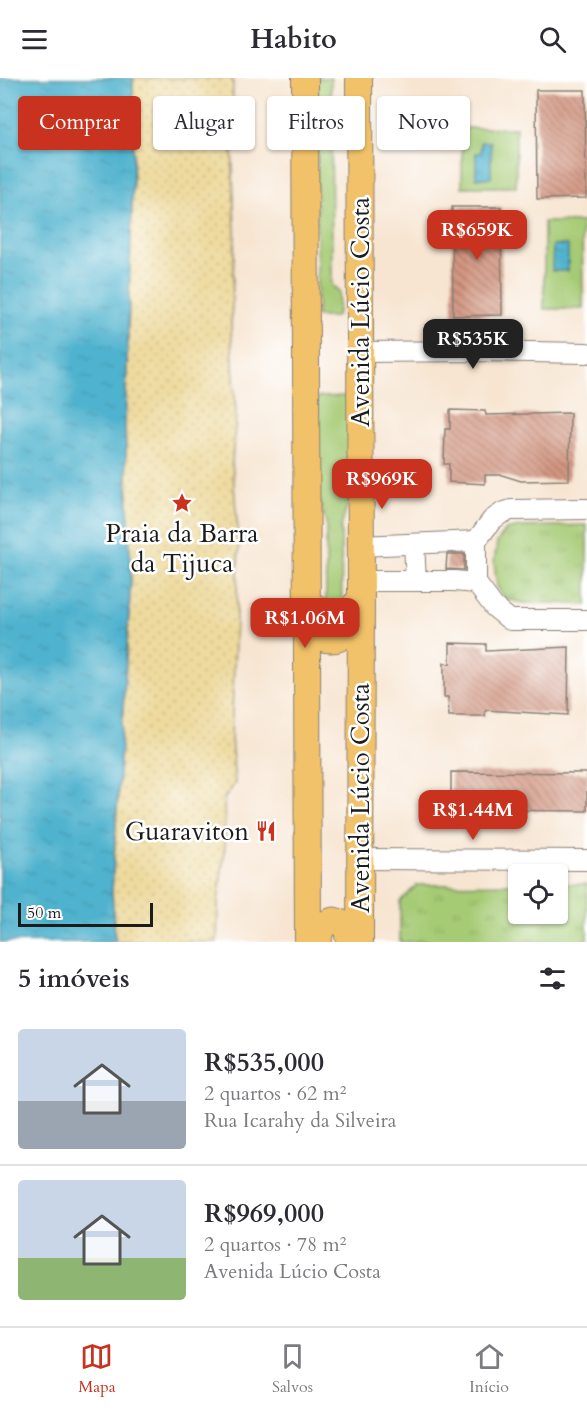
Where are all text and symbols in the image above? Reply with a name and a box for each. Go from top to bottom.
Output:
text: Habito [250,21,337,58]
icon: menu [18,23,51,56]
icon: search [536,23,569,56]
chip: Comprar [18,96,141,150]
chip: Alugar [153,96,255,150]
chip: Filtros [267,96,365,150]
chip: Novo [377,96,470,150]
street label: Avenida Lúcio Costa [343,197,378,427]
pin: R$659K [428,210,526,261]
text: R$659K [441,216,513,243]
pin: R$535K [424,319,522,370]
text: R$535K [437,325,509,352]
pin: R$969K [333,459,431,510]
text: R$969K [346,465,418,492]
place icon: Praia da Barra da Tijuca [170,491,194,515]
place label: Praia da Barra da Tijuca [106,516,258,581]
pin: R$1.06M [250,598,360,649]
text: R$1.06M [265,604,345,631]
street label: Avenida Lúcio Costa [343,683,378,913]
pin: R$1.44M [418,790,528,841]
text: R$1.44M [433,796,513,823]
place label: Guaraviton [125,814,249,849]
restaurant icon: Guaraviton [254,819,278,843]
map controls [508,864,568,924]
button: locate [508,864,568,924]
scale bar [18,900,153,928]
text: 50 m [27,902,61,924]
text: 5 imóveis [18,961,130,996]
icon: filters [536,962,569,995]
text: R$535,000 [204,1045,324,1080]
icon: home [66,1053,138,1125]
text: 2 quartos · 62 m² [204,1080,346,1107]
text: Rua Icarahy da Silveira [204,1107,396,1134]
text: R$969,000 [204,1196,324,1231]
icon: home [66,1204,138,1276]
text: 2 quartos · 78 m² [204,1231,346,1258]
text: Avenida Lúcio Costa [204,1258,381,1285]
tab: Mapa [78,1340,116,1398]
tab: Salvos [272,1340,313,1398]
tab: Início [469,1340,509,1398]

